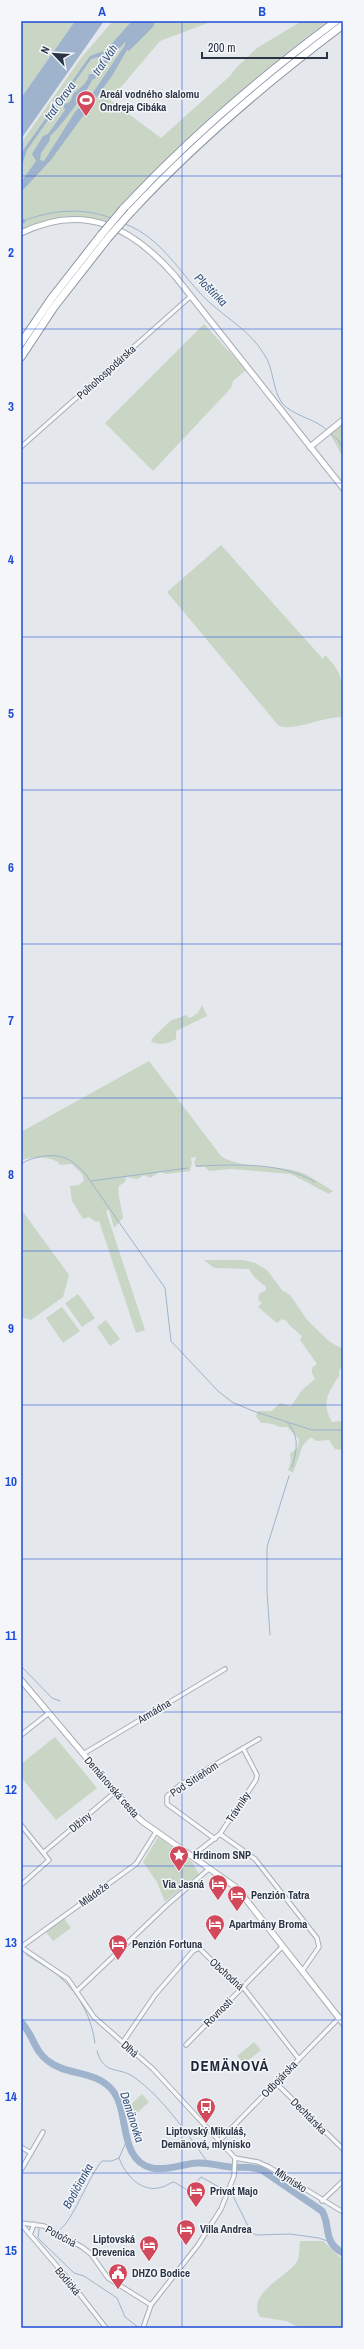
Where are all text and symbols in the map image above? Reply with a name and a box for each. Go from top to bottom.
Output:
text: A [98,3,106,20]
text: B [258,3,266,20]
north arrow [34,34,74,74]
scale bar [202,34,327,60]
text: 200 m [208,40,235,56]
water label: trať Váh [89,41,121,79]
text: N [37,44,53,56]
water label: trať Orava [41,78,80,123]
place label: Areál vodného slalomu Ondreja Cibáka [100,87,199,114]
sports icon: Areál vodného slalomu Ondreja Cibáka [75,89,97,117]
text: 1 [8,90,14,107]
text: 2 [8,244,14,261]
water label: Ploštínka [191,270,231,310]
street label: Poľnohospodárska [74,342,138,402]
text: 3 [8,398,14,415]
text: 4 [8,551,14,568]
text: 5 [8,705,14,722]
text: 6 [8,859,14,876]
text: 7 [8,1012,14,1029]
text: 8 [8,1166,14,1183]
text: 9 [8,1320,14,1337]
text: 10 [5,1473,17,1490]
text: 11 [5,1627,17,1644]
street label: Armádna [134,1696,173,1727]
street label: Demänovská cesta [82,1753,142,1821]
street label: Pod Sitieňom [167,1758,221,1800]
text: 12 [5,1781,17,1798]
street label: Trávniky [223,1788,254,1825]
street label: Dlžiny [66,1808,94,1835]
place icon: Hrdinom SNP [168,1844,190,1872]
place label: Hrdinom SNP [193,1848,251,1862]
hotel icon: Via Jasná [207,1873,229,1901]
place label: Via Jasná [163,1877,204,1891]
street label: Mládeže [76,1878,112,1910]
hotel icon: Penzión Tatra [226,1884,248,1912]
place label: Penzión Tatra [251,1888,310,1902]
hotel icon: Apartmány Broma [204,1913,226,1941]
place label: Apartmány Broma [229,1917,307,1931]
hotel icon: Penzión Fortuna [107,1933,129,1961]
text: 13 [5,1934,17,1951]
place label: Penzión Fortuna [132,1937,202,1951]
street label: Obchodná [207,1955,247,1993]
street label: Rovnosti [200,1994,236,2030]
street label: Dlhá [118,2038,142,2060]
district label: DEMÄNOVÁ [191,2055,269,2076]
street label: Odbojárska [258,2058,300,2100]
text: 14 [5,2088,17,2105]
water label: Demänovka [116,2090,148,2145]
street label: Dechtárska [288,2095,330,2137]
bus stop icon: Liptovský Mikuláš, Demänová, mlynisko [195,2096,217,2124]
place label: Liptovský Mikuláš, Demänová, mlynisko [161,2124,251,2151]
water label: Bodičianka [59,2160,97,2211]
street label: Mlynisko [272,2164,310,2196]
hotel icon: Privat Majo [185,2180,207,2208]
place label: Privat Majo [210,2184,259,2198]
hotel icon: Villa Andrea [175,2218,197,2246]
street label: Potočná [43,2222,79,2250]
place label: Villa Andrea [200,2222,252,2236]
place label: Liptovská Drevenica [92,2232,135,2259]
hotel icon: Liptovská Drevenica [138,2234,160,2262]
text: 15 [5,2242,17,2259]
public building icon: DHZO Bodice [107,2262,129,2290]
street label: Bodická [52,2264,84,2298]
place label: DHZO Bodice [132,2266,190,2280]

